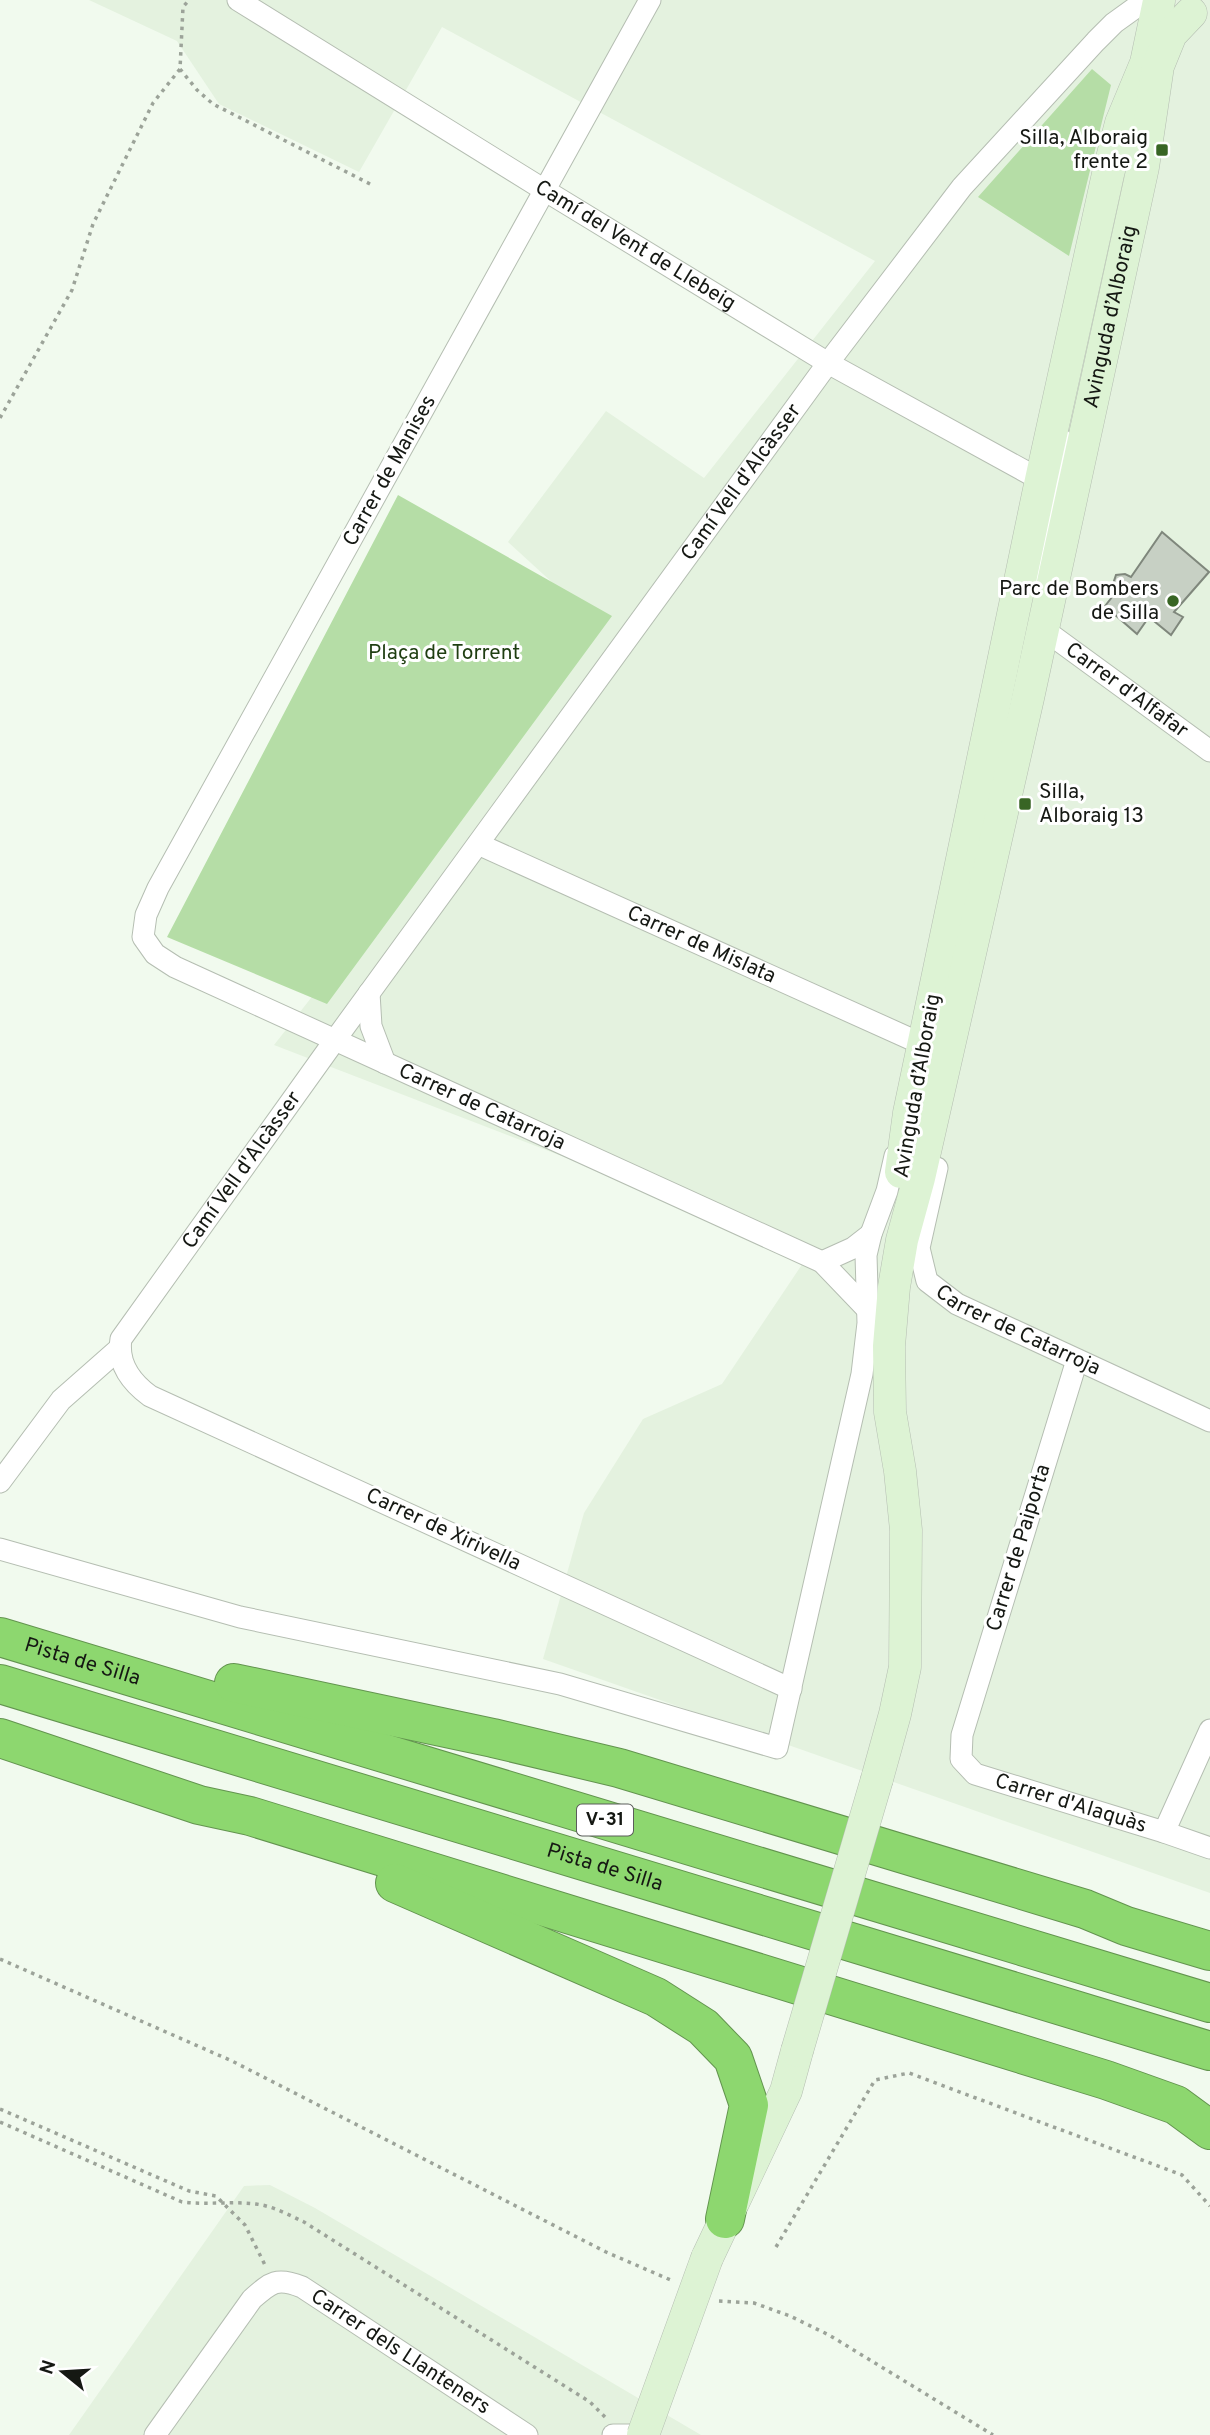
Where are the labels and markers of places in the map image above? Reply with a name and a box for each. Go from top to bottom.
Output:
place label: Silla, Alboraig frente 2 [1019,125,1148,176]
marker: Silla, Alboraig frente 2 [1154,142,1170,158]
place label: Parc de Bombers de Silla [999,576,1159,627]
marker: Parc de Bombers de Silla [1165,593,1181,609]
place label: Silla, Alboraig 13 [1039,779,1144,830]
marker: Silla, Alboraig 13 [1017,796,1033,812]

